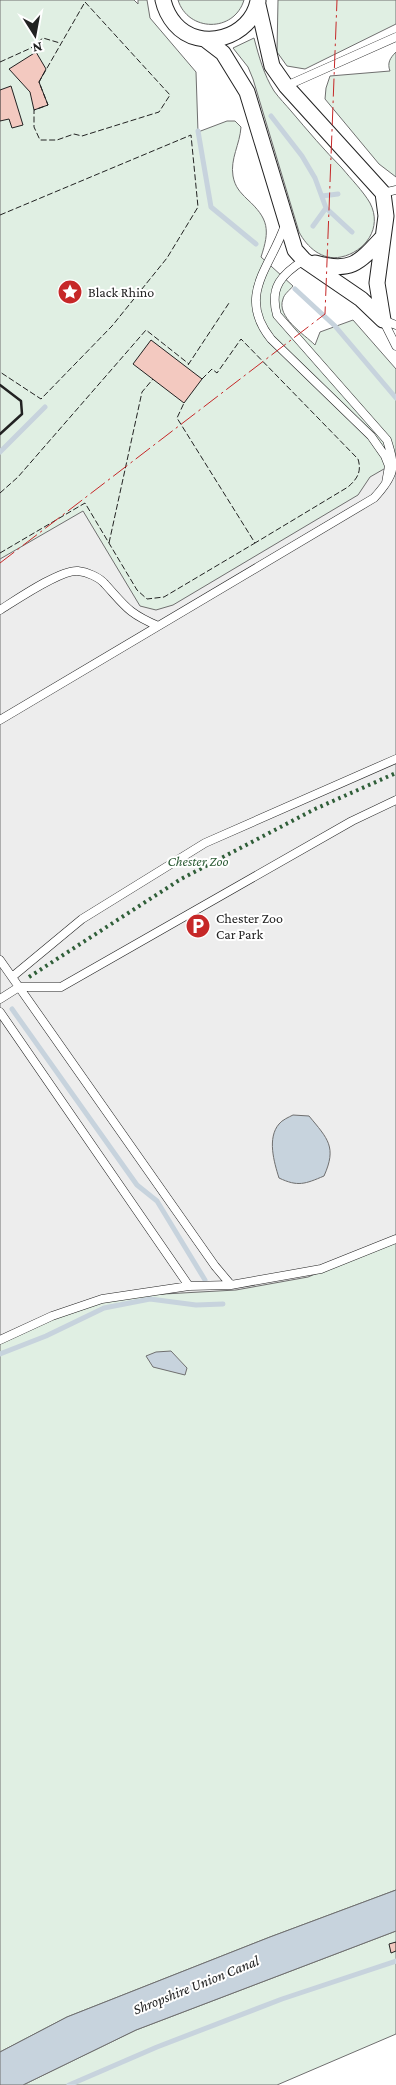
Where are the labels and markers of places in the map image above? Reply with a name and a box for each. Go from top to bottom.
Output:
place icon: Black Rhino [57,279,83,305]
place label: Black Rhino [88,284,154,300]
place label: Chester Zoo Car Park [216,910,283,942]
parking icon: Chester Zoo Car Park [185,913,211,939]

